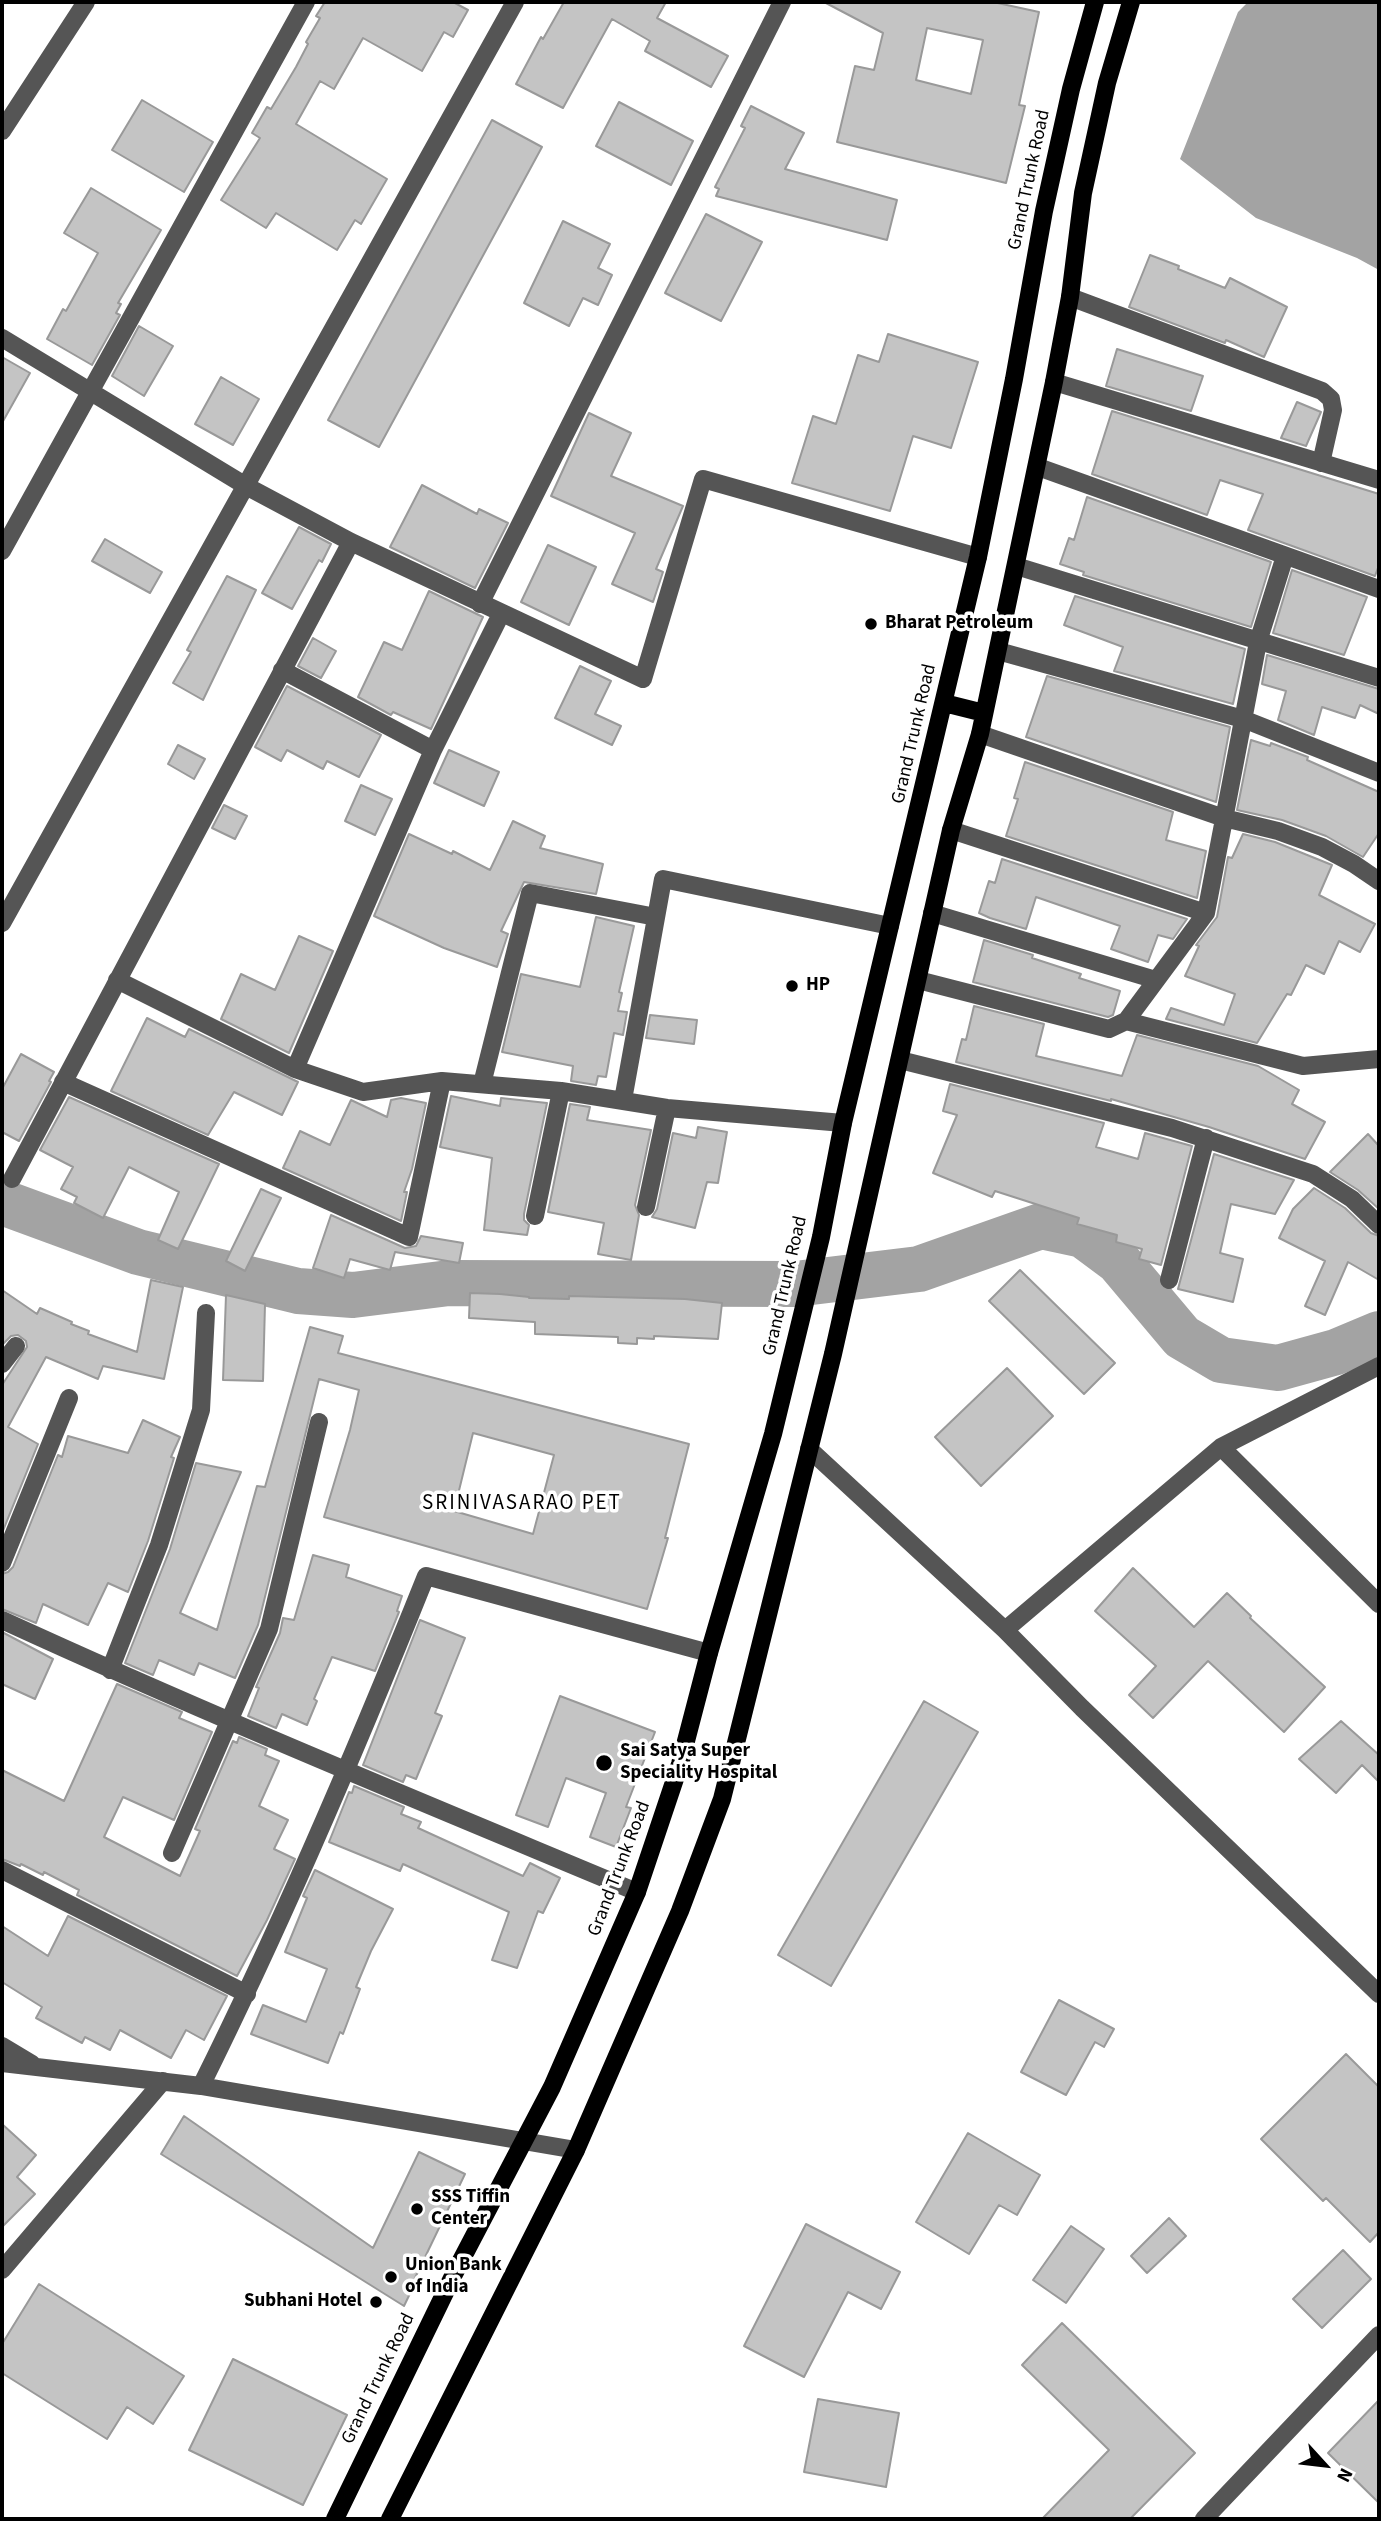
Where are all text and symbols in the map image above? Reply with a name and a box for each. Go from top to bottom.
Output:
street label: Grand Trunk Road [1004,108,1056,252]
place label: Bharat Petroleum [885,613,1033,635]
marker: Bharat Petroleum [863,616,879,632]
street label: Grand Trunk Road [888,662,942,806]
place label: HP [806,975,830,997]
marker: HP [784,978,800,994]
street label: Grand Trunk Road [759,1214,813,1358]
district label: SRINIVASARAO PET [424,1491,620,1517]
place label: Sai Satya Super Speciality Hospital [620,1741,777,1785]
marker: Sai Satya Super Speciality Hospital [594,1753,614,1773]
street label: Grand Trunk Road [584,1798,656,1940]
place label: SSS Tiffin Center [431,2187,510,2231]
marker: SSS Tiffin Center [409,2201,425,2217]
place label: Union Bank of India [405,2255,502,2299]
marker: Union Bank of India [383,2269,399,2285]
place label: Subhani Hotel [244,2291,362,2313]
marker: Subhani Hotel [368,2294,384,2310]
street label: Grand Trunk Road [337,2310,421,2448]
north arrow [1290,2430,1360,2500]
text: N [1329,2463,1359,2487]

